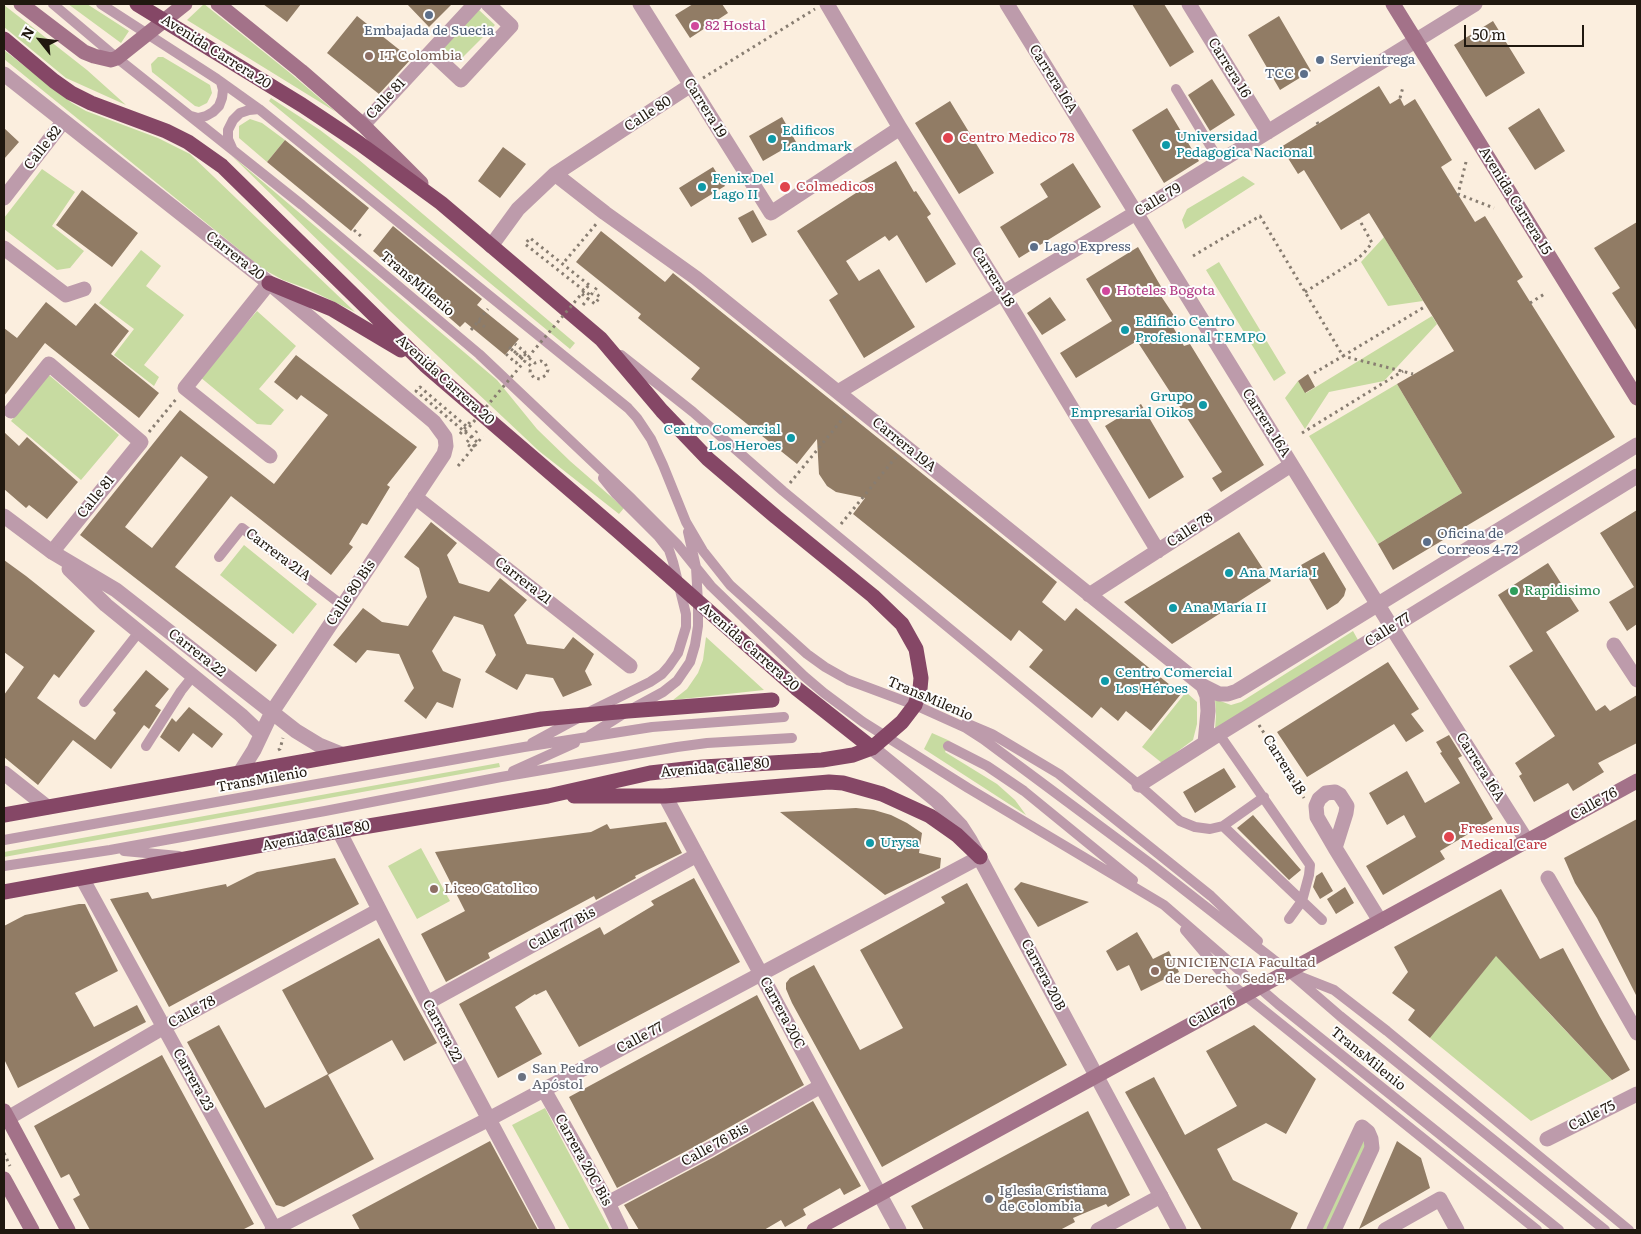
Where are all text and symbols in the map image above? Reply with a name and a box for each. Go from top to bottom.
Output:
marker: Embajada de Suecia [423,9,435,21]
street label: Avenida Carrera 20 [158,11,274,93]
north arrow [15,15,65,65]
scale bar [1466,15,1586,47]
place label: 82 Hostal [705,18,766,34]
marker: 82 Hostal [689,20,701,32]
text: 50 m [1472,22,1506,45]
text: N [15,23,38,43]
place label: Embajada de Suecia [364,23,494,39]
street label: Carrera 16 [1204,35,1254,101]
street label: Carrera 16A [1025,42,1081,116]
place label: IT Colombia [379,48,462,64]
marker: IT Colombia [363,50,375,62]
place label: Servientrega [1330,52,1415,68]
marker: Servientrega [1314,54,1326,66]
place label: TCC [1264,66,1294,82]
marker: TCC [1298,68,1310,80]
street label: Calle 81 [363,75,409,123]
street label: Carrera 19 [680,75,730,141]
street label: Calle 80 [621,93,675,135]
street label: Calle 82 [21,123,65,173]
place label: Edificos Landmark [782,123,852,156]
place label: Universidad Pedagogica Nacional [1176,129,1313,162]
place label: Centro Medico 78 [959,130,1075,146]
marker: Centro Medico 78 [941,131,955,145]
marker: Edificos Landmark [766,133,778,145]
marker: Universidad Pedagogica Nacional [1160,139,1172,151]
street label: Avenida Carrera 15 [1475,144,1555,258]
place label: Fenix Del Lago II [712,171,774,203]
place label: Colmedicos [796,179,874,195]
marker: Colmedicos [778,180,792,194]
street label: Calle 79 [1132,180,1184,220]
marker: Fenix Del Lago II [696,181,708,193]
street label: Carrera 20 [202,228,268,284]
place label: Lago Express [1044,239,1131,255]
marker: Lago Express [1028,241,1040,253]
street label: Carrera 18 [968,244,1018,310]
street label: TransMilenio [376,248,458,320]
place label: Hoteles Bogota [1116,283,1215,299]
marker: Hoteles Bogota [1100,285,1112,297]
place label: Edificio Centro Profesional TEMPO [1135,314,1266,347]
marker: Edificio Centro Profesional TEMPO [1119,324,1131,336]
street label: Avenida Carrera 20 [392,331,498,429]
street label: Carrera 16A [1238,386,1294,460]
place label: Grupo Empresarial Oikos [1071,389,1193,422]
marker: Grupo Empresarial Oikos [1197,399,1209,411]
street label: Carrera 19A [869,414,939,476]
place label: Centro Comercial Los Heroes [664,422,781,454]
marker: Centro Comercial Los Heroes [785,432,797,444]
street label: Calle 81 [74,472,118,522]
street label: Calle 78 [1164,509,1216,551]
street label: Carrera 21A [242,525,314,585]
place label: Oficina de Correos 4-72 [1437,526,1518,558]
marker: Oficina de Correos 4-72 [1421,536,1433,548]
street label: Carrera 21 [491,554,555,608]
street label: Calle 80 Bis [323,557,379,629]
place label: Ana María I [1239,565,1317,581]
marker: Ana María I [1223,567,1235,579]
place label: Rapidisimo [1524,583,1601,599]
marker: Rapidisimo [1508,585,1520,597]
street label: Avenida Carrera 20 [696,599,802,695]
place label: Ana María II [1183,600,1267,616]
marker: Ana María II [1167,602,1179,614]
street label: Calle 77 [1362,609,1414,651]
street label: Carrera 22 [165,625,229,681]
place label: Centro Comercial Los Héroes [1115,665,1232,698]
street label: TransMilenio [884,673,976,725]
marker: Centro Comercial Los Héroes [1099,675,1111,687]
street label: Carrera 16A [1452,730,1508,804]
street label: Carrera 18 [1259,732,1309,798]
street label: Avenida Calle 80 [660,755,770,781]
street label: TransMilenio [215,764,309,796]
street label: Calle 76 [1568,784,1620,824]
street label: Avenida Calle 80 [261,817,371,855]
place label: Fresenus Medical Care [1460,821,1547,854]
marker: Fresenus Medical Care [1442,830,1456,844]
place label: Urysa [880,835,919,851]
marker: Urysa [864,837,876,849]
place label: Liceo Catolico [444,881,538,897]
marker: Liceo Catolico [428,883,440,895]
street label: Calle 77 Bis [526,904,598,954]
street label: Carrera 20B [1017,936,1069,1014]
place label: UNICIENCIA Facultad de Derecho Sede E [1165,955,1316,988]
marker: UNICIENCIA Facultad de Derecho Sede E [1149,965,1161,977]
street label: Carrera 20C [756,974,808,1052]
street label: Calle 78 [165,992,219,1032]
street label: Calle 76 [1186,992,1238,1032]
street label: Carrera 22 [419,997,465,1065]
street label: Calle 77 [614,1019,666,1057]
street label: TransMilenio [1327,1024,1409,1094]
street label: Carrera 23 [169,1046,217,1114]
place label: San Pedro Apóstol [532,1061,599,1094]
marker: San Pedro Apóstol [516,1071,528,1083]
street label: Calle 75 [1566,1097,1618,1135]
street label: Carrera 20C Bis [551,1111,615,1209]
street label: Calle 76 Bis [679,1120,751,1170]
place label: Iglesia Cristiana de Colombia [999,1183,1107,1216]
marker: Iglesia Cristiana de Colombia [983,1193,995,1205]

